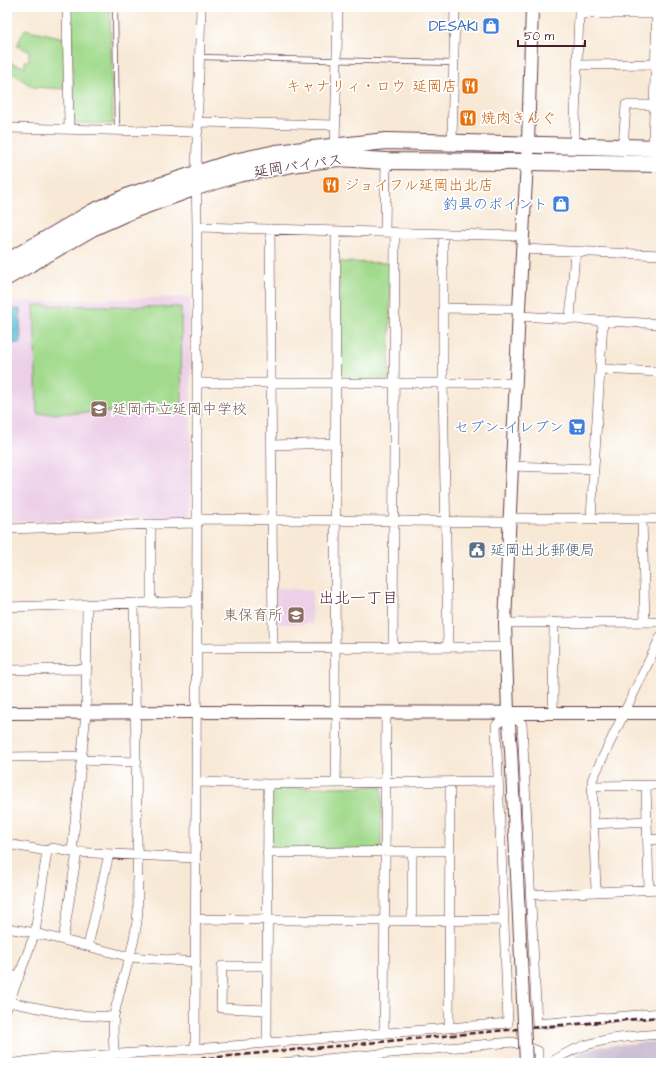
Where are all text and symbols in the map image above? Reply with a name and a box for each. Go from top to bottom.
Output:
place label: DESAKI [429,16,478,37]
shop icon: DESAKI [481,16,501,36]
scale bar [518,22,585,48]
text: 50 m [524,28,555,45]
place label: キャナリィ・ロウ 延岡店 [286,76,457,97]
restaurant icon: キャナリィ・ロウ 延岡店 [460,76,480,96]
restaurant icon: 焼肉きんぐ [458,108,478,128]
place label: 焼肉きんぐ [481,108,556,129]
street label: 延岡バイパス [252,149,344,183]
restaurant icon: ジョイフル延岡出北店 [321,175,341,195]
place label: ジョイフル延岡出北店 [344,175,493,196]
place label: 釣具のポイント [443,194,548,215]
shop icon: 釣具のポイント [551,194,571,214]
school or university icon: 延岡市立延岡中学校 [89,399,109,419]
place label: 延岡市立延岡中学校 [112,399,247,420]
place label: セブン-イレブン [454,417,564,438]
supermarket icon: セブン-イレブン [567,417,587,437]
public building icon: 延岡出北郵便局 [467,540,487,560]
place label: 延岡出北郵便局 [490,540,595,561]
district label: 出北一丁目 [318,587,398,609]
place label: 東保育所 [223,605,283,626]
school or university icon: 東保育所 [286,605,306,625]

